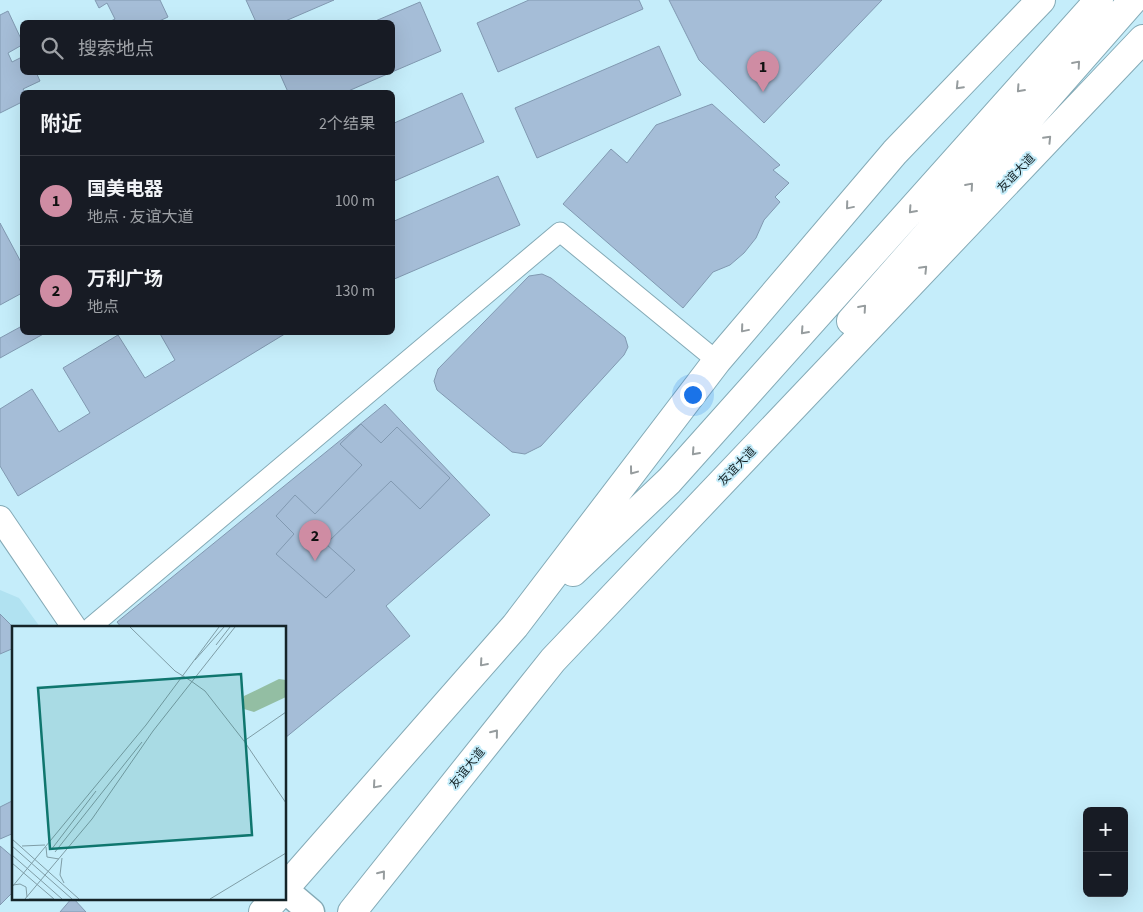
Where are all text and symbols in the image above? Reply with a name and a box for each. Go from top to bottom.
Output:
search box [20,20,395,75]
icon: search [38,34,66,62]
text: 搜索地点 [78,36,154,63]
pin: 1 [747,51,779,92]
one-way arrow [1071,60,1080,69]
one-way arrow [955,80,964,89]
one-way arrow [1017,83,1026,92]
text: 附近 [40,109,82,139]
text: 2个结果 [319,113,375,135]
one-way arrow [1042,136,1051,145]
street label: 友谊大道 [994,150,1039,197]
text: 国美电器 [87,176,163,203]
one-way arrow [964,182,973,191]
text: 1 [52,190,60,212]
text: 100 m [335,190,375,212]
one-way arrow [846,200,855,209]
one-way arrow [909,204,918,213]
text: 地点 · 友谊大道 [87,206,193,228]
text: 万利广场 [87,266,163,293]
one-way arrow [918,266,927,275]
text: 2 [52,280,60,302]
text: 130 m [335,280,375,302]
text: 地点 [87,296,119,318]
one-way arrow [857,304,866,313]
one-way arrow [741,324,750,333]
one-way arrow [800,325,809,334]
your location [680,382,706,408]
street label: 友谊大道 [715,443,760,490]
one-way arrow [692,446,701,455]
one-way arrow [630,465,639,475]
pin: 2 [299,520,331,561]
inset map [12,626,286,900]
one-way arrow [480,657,489,666]
one-way arrow [489,730,497,739]
street label: 友谊大道 [446,744,489,792]
one-way arrow [373,779,382,788]
map controls [1083,807,1128,897]
button: + [1083,807,1128,852]
button: − [1083,852,1128,897]
one-way arrow [377,871,385,880]

